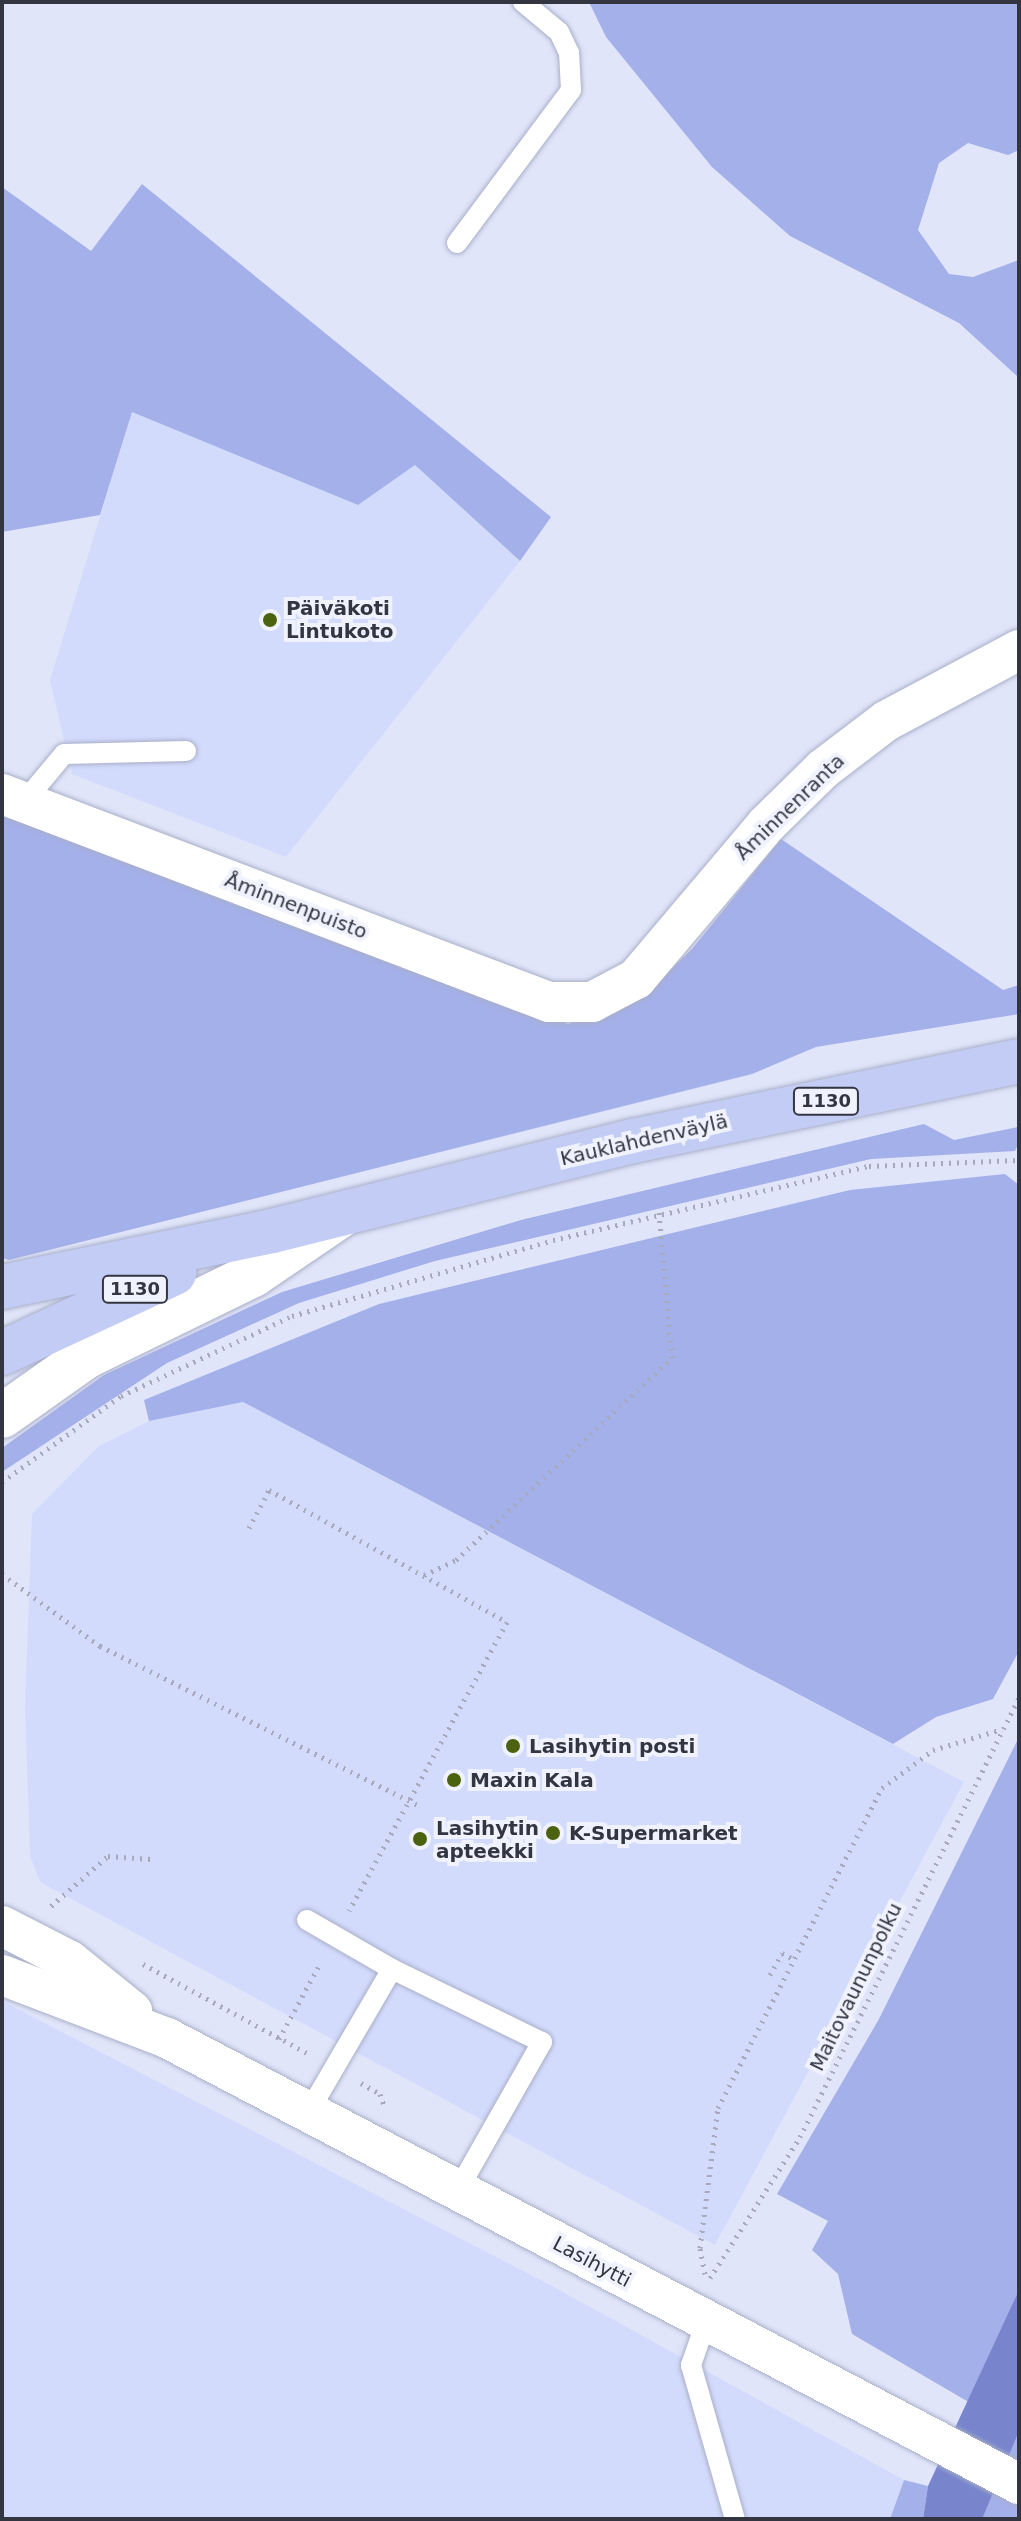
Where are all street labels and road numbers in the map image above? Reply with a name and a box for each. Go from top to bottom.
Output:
street label: Åminnenranta [730,749,850,865]
street label: Åminnenpuisto [221,868,371,944]
road number: 1130 [792,1087,860,1115]
street label: Kauklahdenväylä [558,1109,730,1171]
road number: 1130 [101,1275,169,1303]
street label: Maitovaununpolku [805,1899,907,2075]
street label: Lasihytti [549,2231,635,2293]

